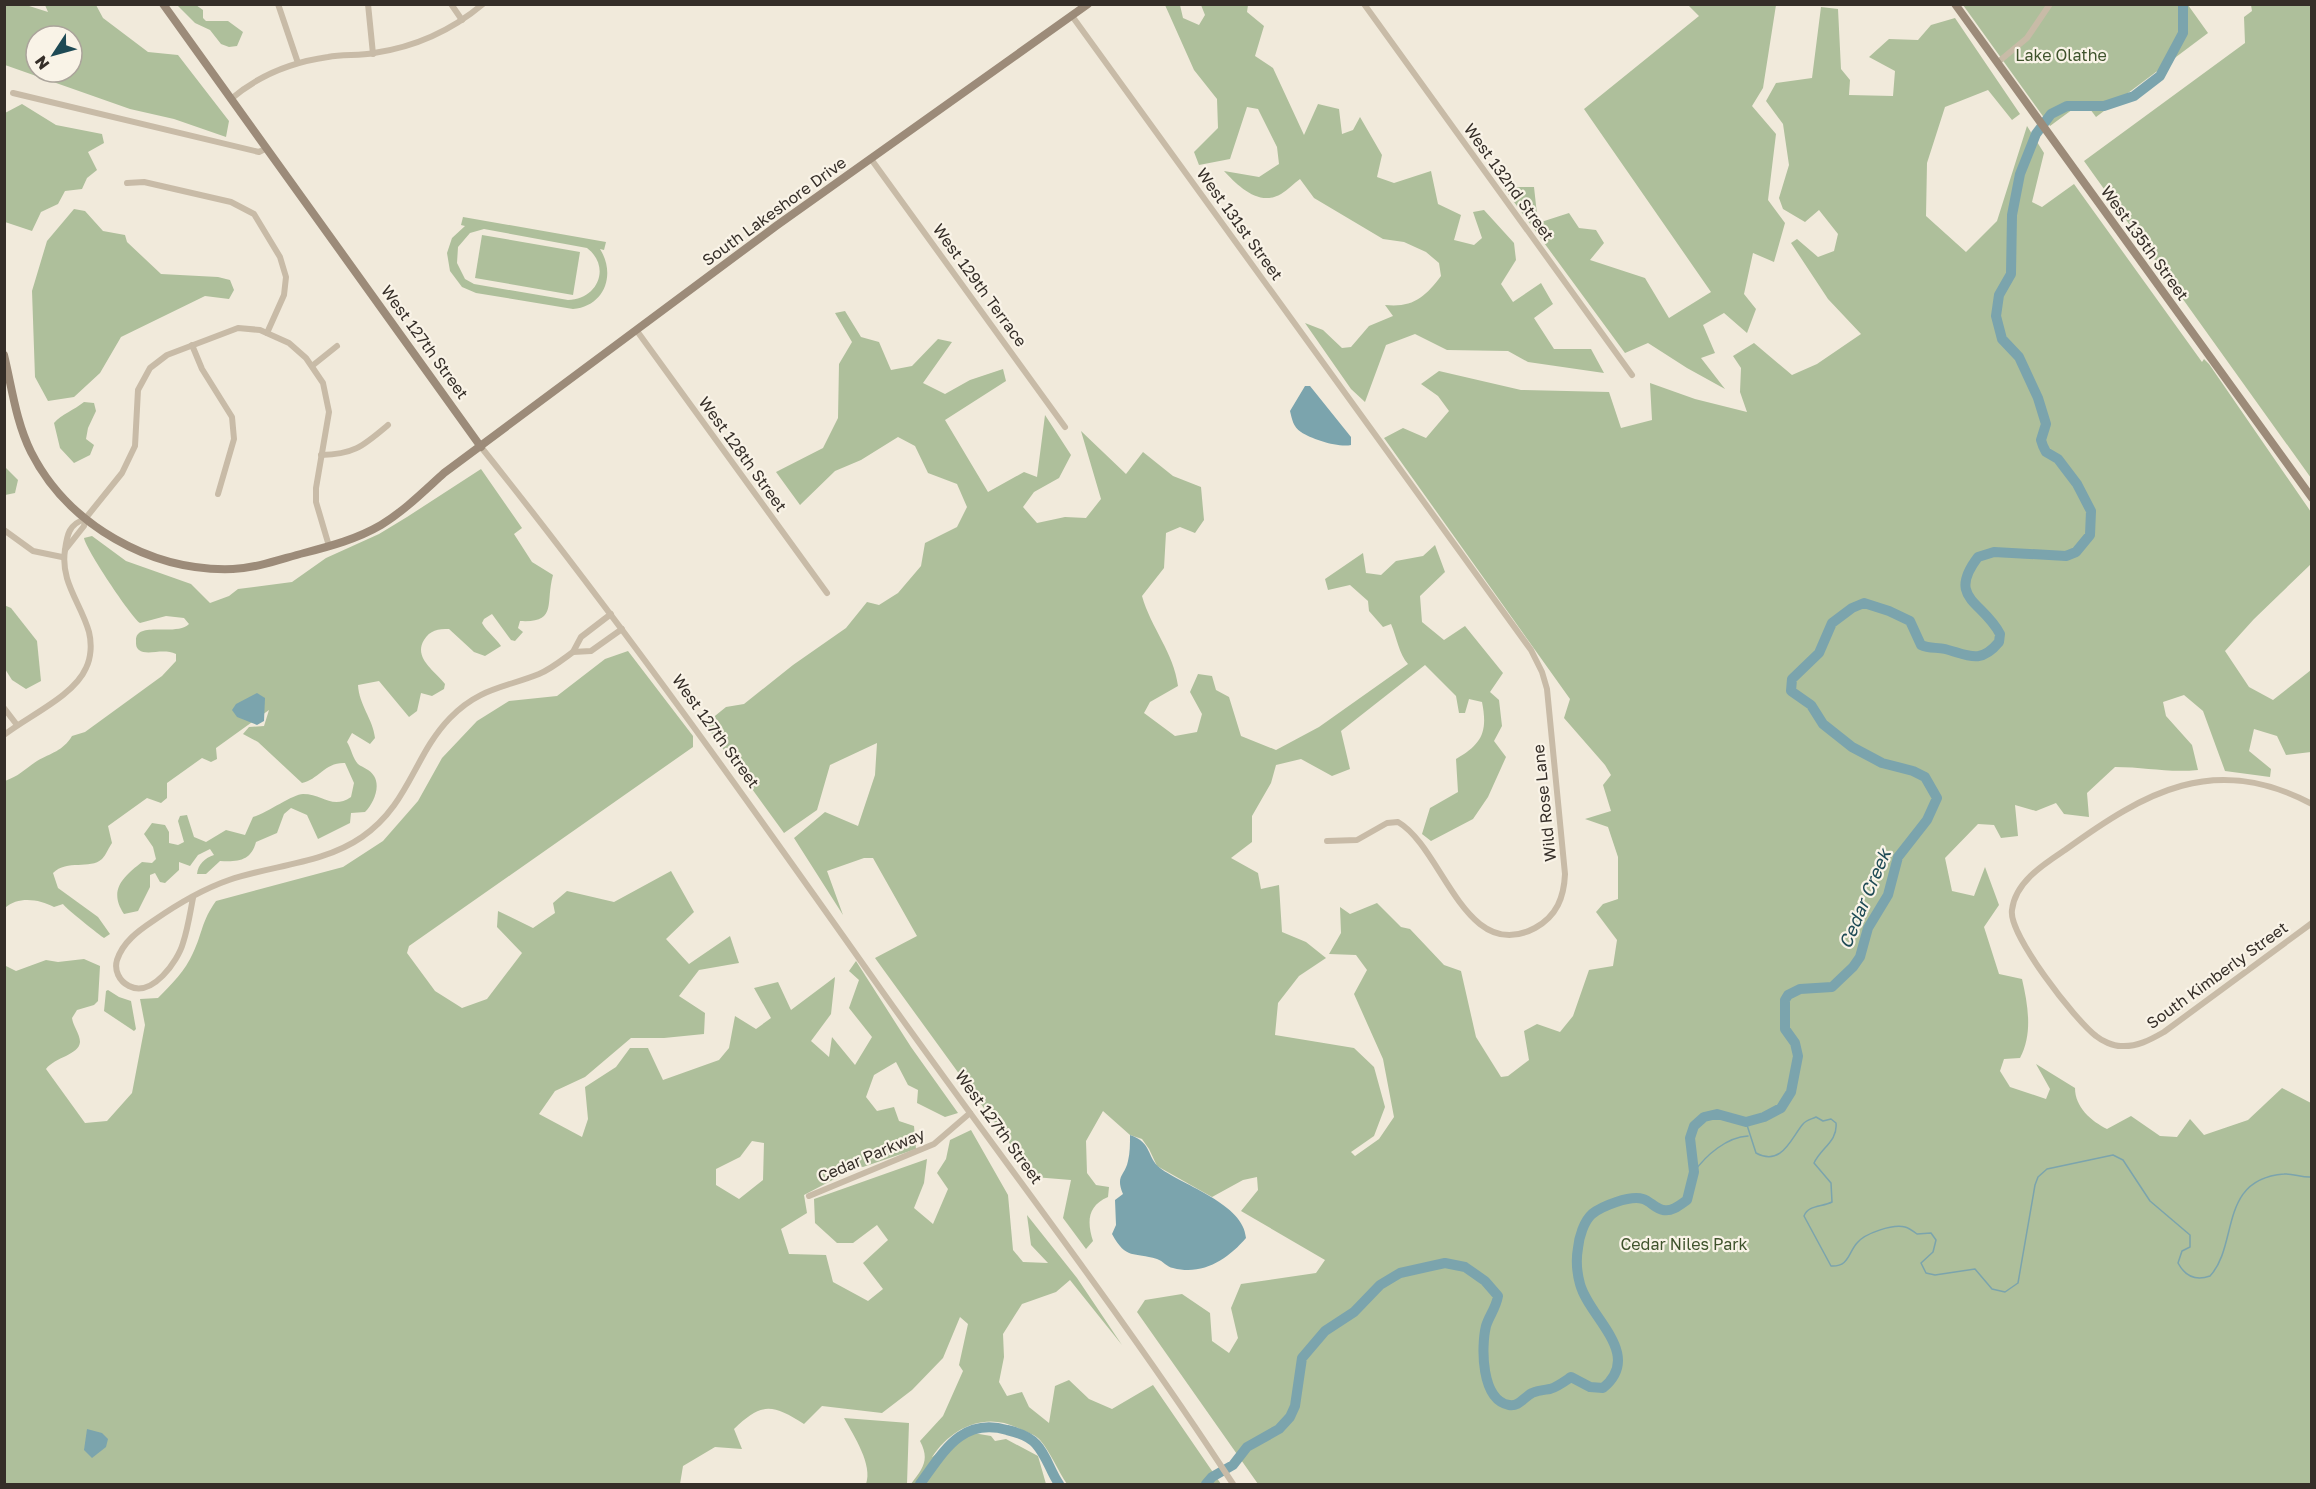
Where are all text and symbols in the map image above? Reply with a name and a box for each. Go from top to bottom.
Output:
north arrow [24,24,84,84]
park label: Lake Olathe [2015,45,2107,65]
text: N [30,52,54,74]
street label: West 132nd Street [1460,119,1558,245]
street label: South Lakeshore Drive [698,152,850,270]
street label: West 131st Street [1193,164,1287,284]
street label: West 135th Street [2097,182,2193,304]
street label: West 129th Terrace [929,220,1031,350]
street label: West 127th Street [377,281,473,403]
street label: West 128th Street [695,393,791,515]
street label: West 127th Street [668,670,764,792]
street label: Wild Rose Lane [1528,743,1560,863]
water label: Cedar Creek [1833,844,1896,951]
street label: South Kimberly Street [2142,917,2292,1033]
street label: West 127th Street [951,1066,1047,1188]
street label: Cedar Parkway [814,1123,928,1187]
park label: Cedar Niles Park [1620,1234,1748,1254]

